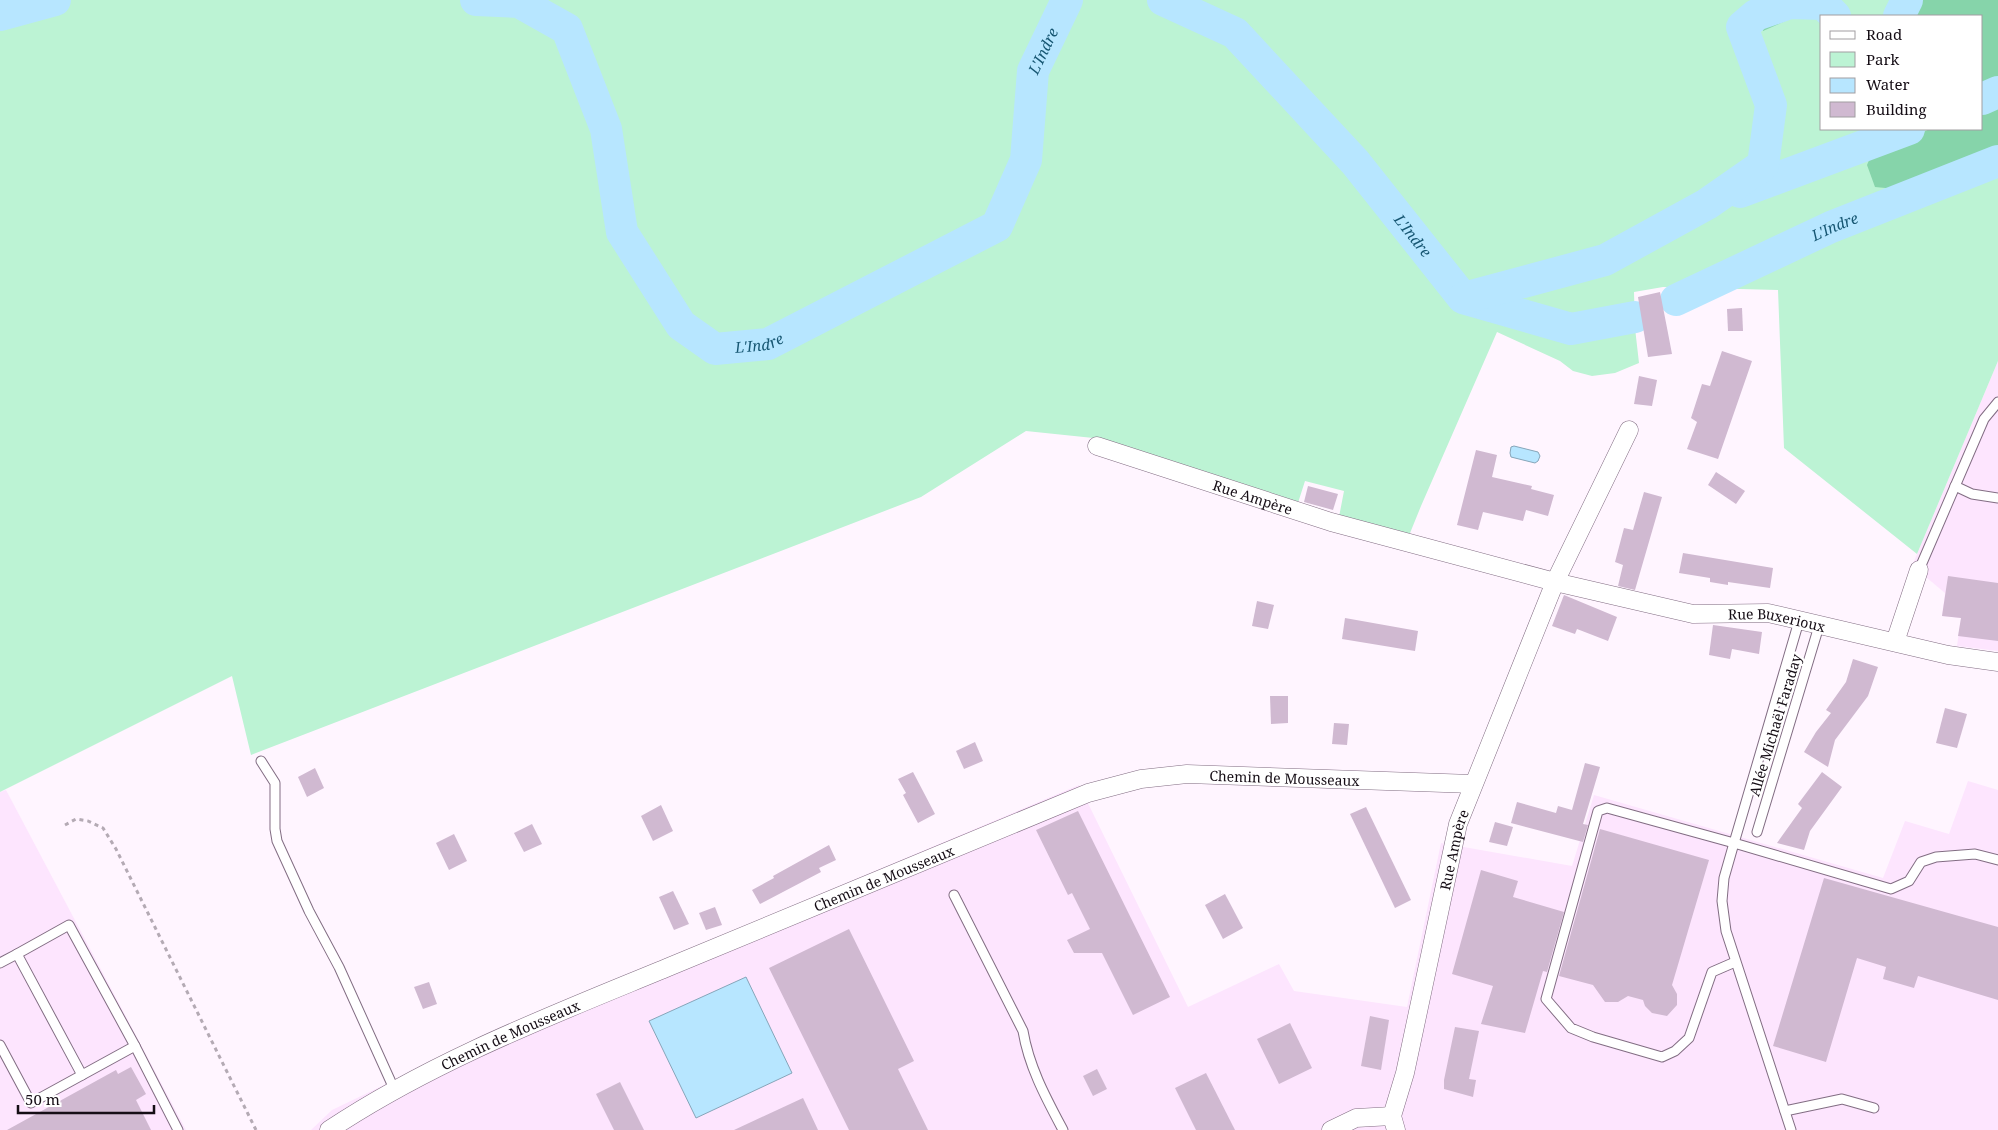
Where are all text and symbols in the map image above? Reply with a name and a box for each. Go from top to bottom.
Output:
legend [1820,15,1983,130]
water label: L'Indre [1023,24,1063,78]
text: Road [1866,24,1902,44]
text: Park [1866,49,1900,69]
text: Water [1866,74,1909,94]
text: Building [1866,99,1927,119]
water label: L'Indre [1807,207,1861,245]
water label: L'Indre [1389,209,1437,261]
water label: L'Indre [733,328,787,357]
street label: Rue Ampère [1211,475,1295,518]
street label: Rue Buxerioux [1728,603,1828,636]
street label: Allée Michaël Faraday [1744,651,1806,798]
street label: Chemin de Mousseaux [1209,765,1361,790]
street label: Rue Ampère [1435,806,1472,892]
street label: Chemin de Mousseaux [810,840,957,915]
street label: Chemin de Mousseaux [437,995,583,1074]
scale bar [18,1082,154,1114]
text: 50 m [25,1089,60,1109]

